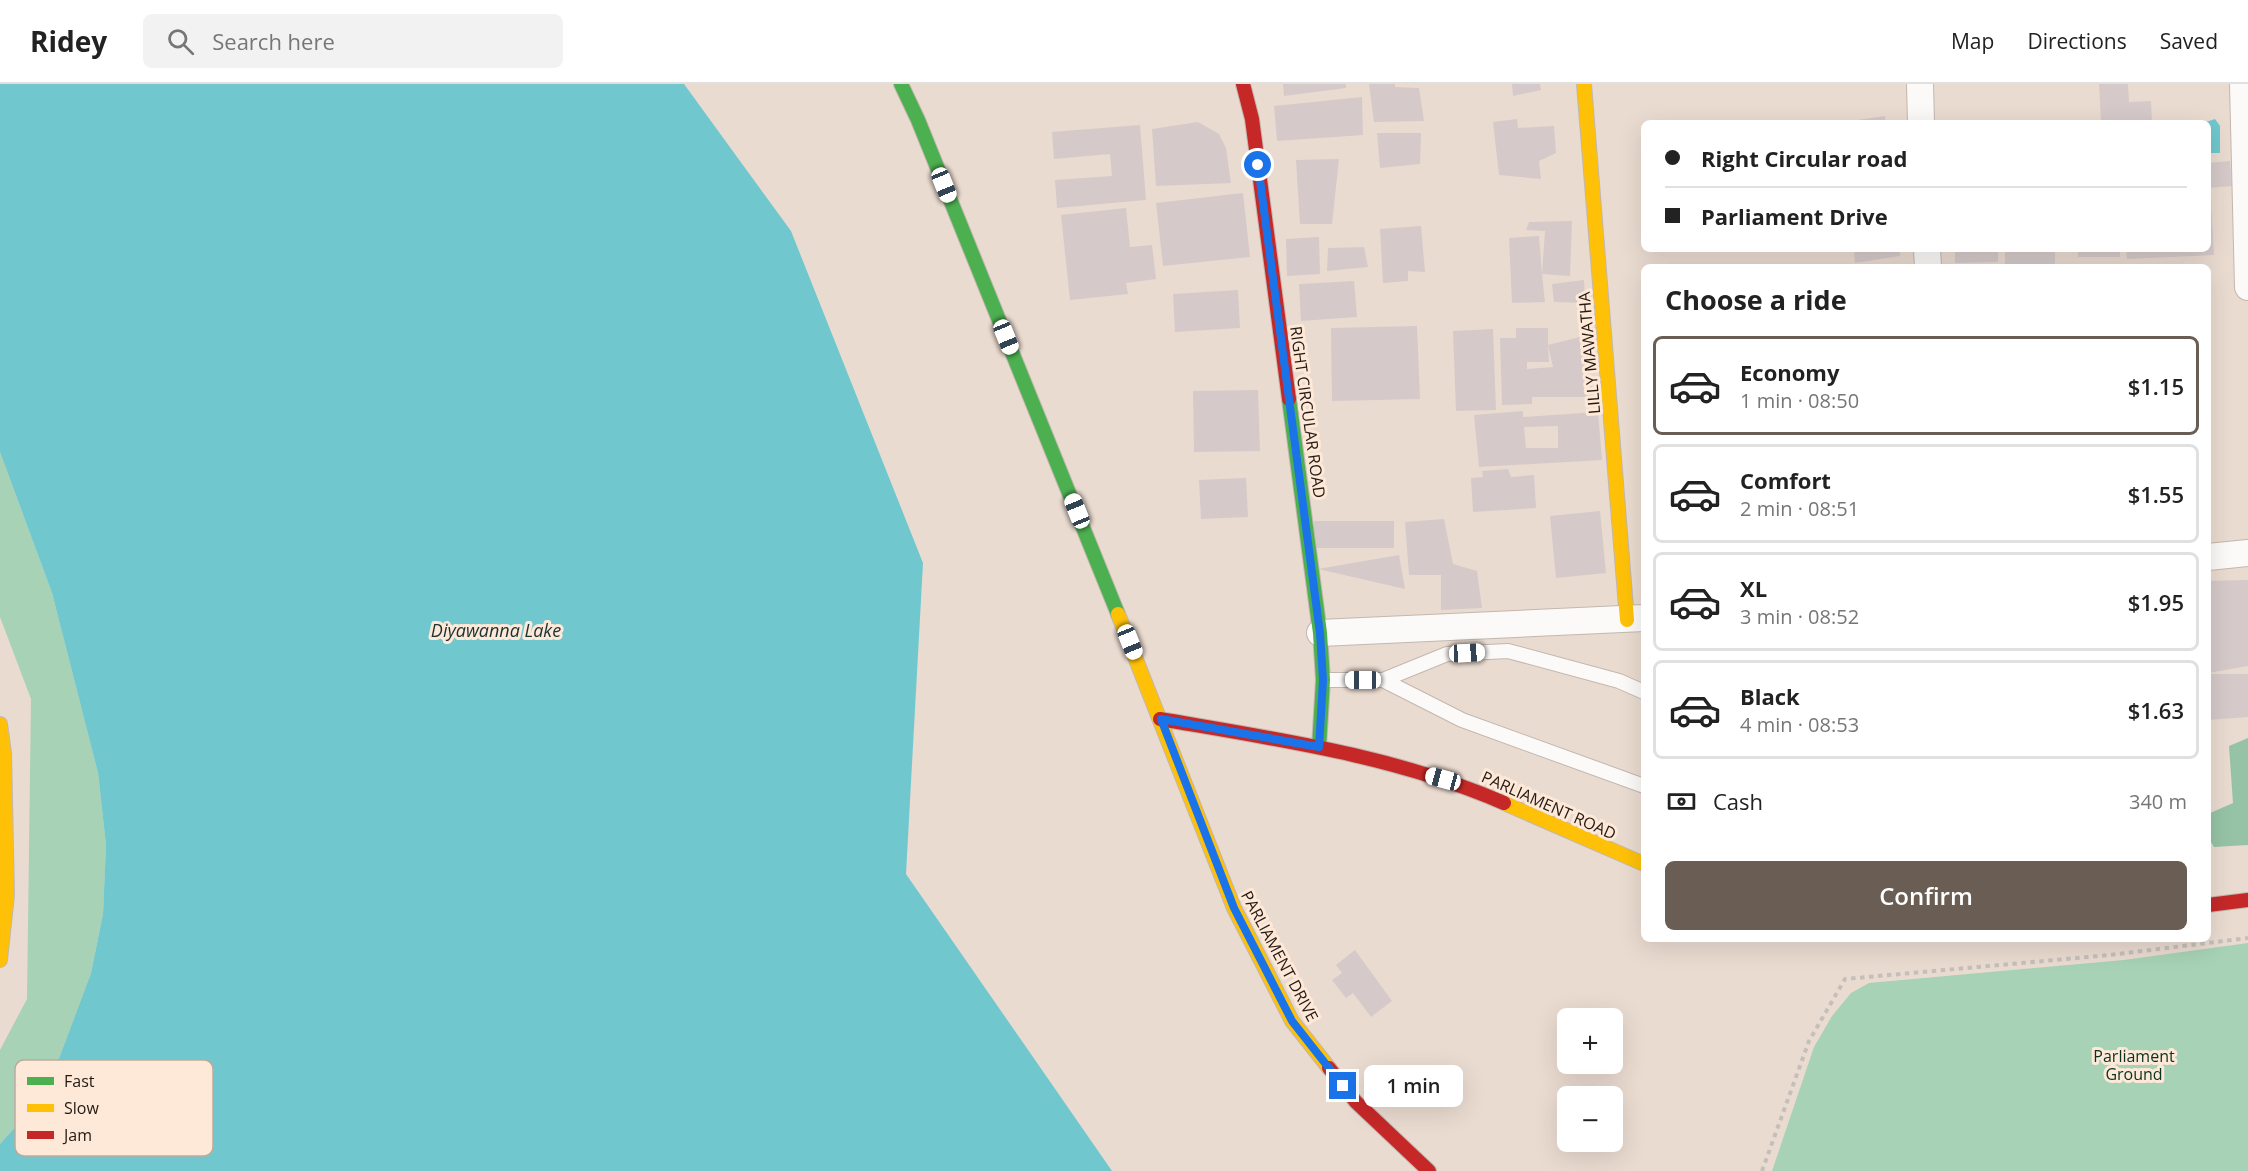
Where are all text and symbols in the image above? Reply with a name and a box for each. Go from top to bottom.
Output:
search box [143,14,563,68]
text: Ridey [30,22,107,60]
icon: search [164,25,197,58]
text: Search here [212,26,335,56]
text: Map [1951,27,1994,55]
text: Directions [2027,27,2127,55]
text: Saved [2160,27,2218,55]
text: Right Circular road [1701,143,1907,173]
route start [1244,151,1271,178]
car [929,165,959,205]
text: Parliament Drive [1701,201,1888,231]
text: Choose a ride [1665,281,1847,318]
street label: LILLY MAWATHA [1573,290,1605,415]
car [991,317,1021,357]
street label: RIGHT CIRCULAR ROAD [1285,325,1331,499]
text: Economy [1740,357,1839,387]
icon: car [1668,359,1722,413]
text: $1.15 [2128,371,2184,401]
text: 1 min · 08:50 [1740,387,1859,414]
text: Comfort [1740,465,1831,495]
icon: car [1668,467,1722,521]
text: $1.55 [2128,479,2184,509]
car [1062,491,1092,531]
text: 2 min · 08:51 [1740,495,1859,522]
text: XL [1740,573,1767,603]
icon: car [1668,575,1722,629]
text: $1.95 [2128,587,2184,617]
text: 3 min · 08:52 [1740,603,1859,630]
water label: Diyawanna Lake [431,618,561,642]
car [1115,622,1145,662]
car [1449,643,1485,663]
car [1345,671,1381,689]
text: Black [1740,681,1800,711]
icon: car [1668,683,1722,737]
text: $1.63 [2128,695,2184,725]
text: 4 min · 08:53 [1740,711,1859,738]
street label: PARLIAMENT ROAD [1478,765,1620,845]
car [1423,766,1463,792]
icon: cash [1665,785,1698,818]
text: Cash [1713,786,1763,816]
text: 340 m [2129,788,2187,815]
button: Confirm [1665,861,2187,930]
street label: PARLIAMENT DRIVE [1236,887,1324,1025]
map controls [1557,1008,1623,1152]
button: + [1557,1008,1623,1074]
park label: Parliament Ground [2093,1045,2175,1085]
legend [15,1060,213,1156]
callout: 1 min [1364,1065,1463,1107]
text: Fast [64,1070,95,1092]
route end [1329,1072,1356,1099]
text: 1 min [1387,1072,1441,1099]
button: − [1557,1086,1623,1152]
text: Slow [64,1097,99,1119]
text: Jam [62,1124,92,1146]

